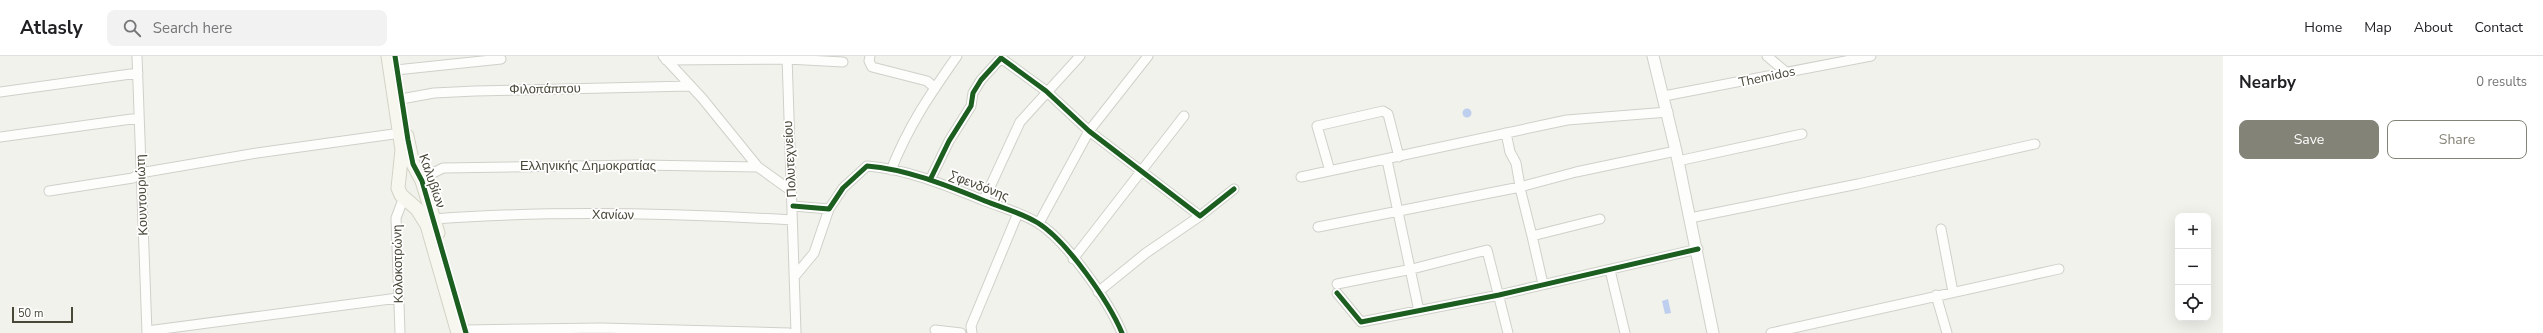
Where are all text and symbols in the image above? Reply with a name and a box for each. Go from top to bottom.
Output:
search box [107,10,387,46]
text: Atlasly [20,15,83,41]
icon: search [121,17,143,39]
text: Search here [153,18,232,38]
text: Home [2304,18,2342,37]
text: Map [2364,18,2392,37]
text: About [2414,18,2453,37]
text: Contact [2475,18,2523,37]
street label: Themidos [1737,62,1797,92]
text: Nearby [2239,71,2296,94]
text: 0 results [2476,73,2527,91]
street label: Φιλοπάππου [509,79,581,99]
street label: Πολυτεχνείου [779,120,801,198]
button: Save [2239,120,2379,159]
button: Share [2387,120,2527,159]
street label: Καλυβίων [414,151,450,211]
street label: Κουντουριώτη [132,154,152,236]
street label: Ελληνικής Δημοκρατίας [520,157,656,175]
street label: Σφενδόνης [946,166,1012,206]
street label: Χανίων [592,206,634,224]
map controls [2175,213,2211,321]
button: + [2175,213,2211,249]
street label: Κολοκοτρώνη [388,224,408,304]
button: − [2175,249,2211,285]
button: locate [2175,285,2211,321]
scale bar [12,305,73,324]
text: 50 m [18,306,43,321]

